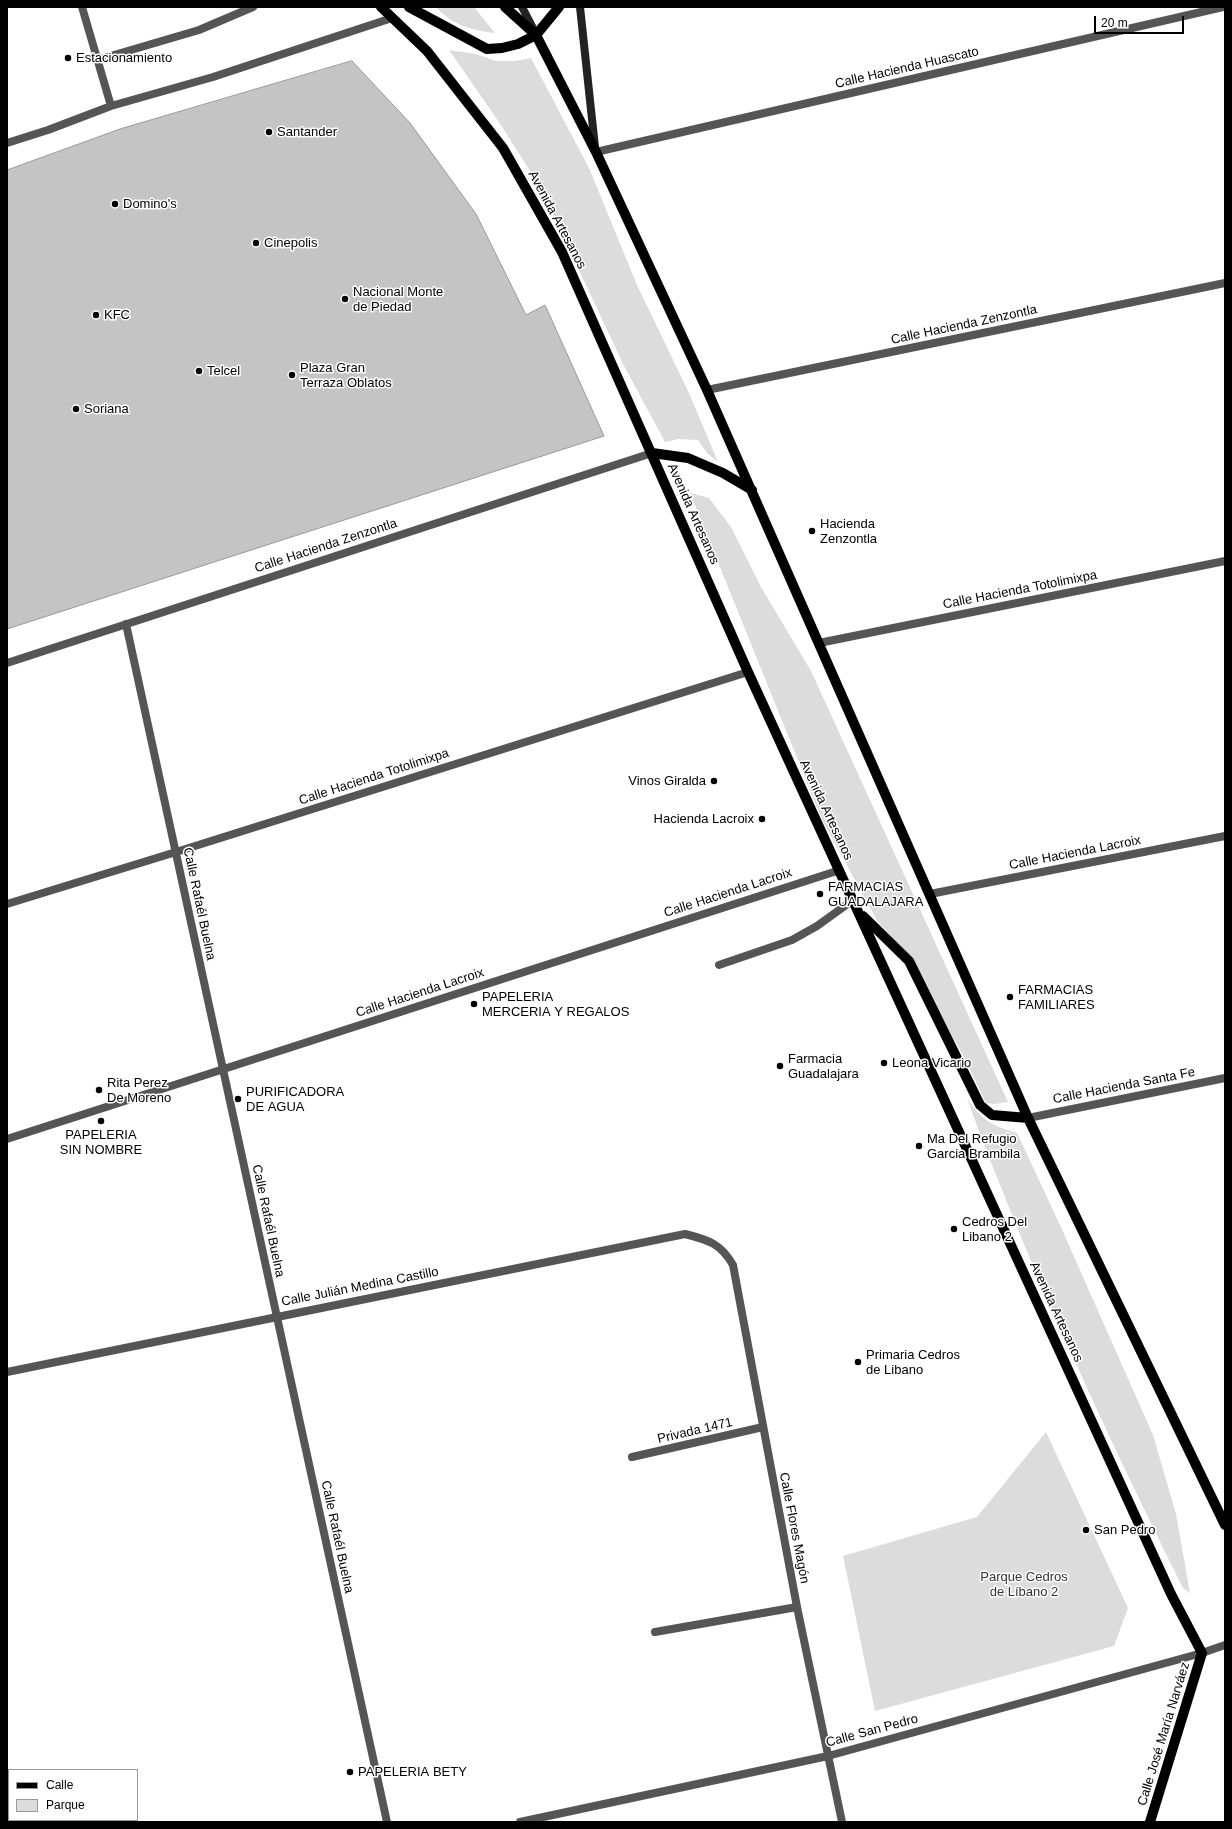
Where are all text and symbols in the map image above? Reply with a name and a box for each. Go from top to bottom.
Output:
scale bar [1096,8,1186,34]
text: 20 m [1101,16,1128,30]
street label: Calle Hacienda Huascato [834,44,980,92]
place label: Estacionamiento [76,50,172,66]
marker: Estacionamiento [63,53,73,63]
place label: Santander [277,124,337,140]
marker: Santander [264,127,274,137]
street label: Avenida Artesanos [525,168,589,272]
place label: Domino's [123,196,177,212]
marker: Domino's [110,199,120,209]
place label: Cinepolis [264,235,317,251]
marker: Cinepolis [251,238,261,248]
place label: Nacional Monte de Piedad [353,284,443,315]
marker: Nacional Monte de Piedad [340,294,350,304]
street label: Calle Hacienda Zenzontla [890,302,1038,348]
place label: KFC [104,307,130,323]
marker: KFC [91,310,101,320]
place label: Plaza Gran Terraza Oblatos [300,360,392,391]
place label: Telcel [207,363,240,379]
marker: Telcel [194,366,204,376]
marker: Plaza Gran Terraza Oblatos [287,370,297,380]
place label: Soriana [84,401,129,417]
marker: Soriana [71,404,81,414]
street label: Avenida Artesanos [664,461,722,567]
street label: Calle Hacienda Zenzontla [253,516,399,576]
place label: Hacienda Zenzontla [820,516,877,547]
marker: Hacienda Zenzontla [807,526,817,536]
street label: Calle Hacienda Totolimixpa [942,567,1098,613]
street label: Calle Hacienda Totolimixpa [297,745,451,809]
street label: Avenida Artesanos [796,757,856,863]
place label: Vinos Giralda [628,773,706,789]
marker: Vinos Giralda [709,776,719,786]
place label: Hacienda Lacroix [654,811,754,827]
marker: Hacienda Lacroix [757,814,767,824]
street label: Calle Hacienda Lacroix [1008,833,1142,873]
street label: Calle Rafaél Buelna [179,846,219,962]
street label: Calle Hacienda Lacroix [662,865,794,921]
place label: FARMACIAS GUADALAJARA [828,879,923,910]
marker: FARMACIAS GUADALAJARA [815,889,825,899]
street label: Calle Hacienda Lacroix [354,965,486,1021]
place label: FARMACIAS FAMILIARES [1018,982,1095,1013]
place label: PAPELERIA MERCERIA Y REGALOS [482,989,629,1020]
marker: FARMACIAS FAMILIARES [1005,992,1015,1002]
marker: PAPELERIA MERCERIA Y REGALOS [469,999,479,1009]
place label: Farmacia Guadalajara [788,1051,859,1082]
place label: Leona Vicario [892,1055,971,1071]
marker: Leona Vicario [879,1058,889,1068]
marker: Farmacia Guadalajara [775,1061,785,1071]
street label: Calle Hacienda Santa Fe [1052,1065,1196,1107]
place label: Rita Perez De Moreno [107,1075,171,1106]
place label: PURIFICADORA DE AGUA [246,1084,344,1115]
marker: Rita Perez De Moreno [94,1085,104,1095]
marker: PURIFICADORA DE AGUA [233,1094,243,1104]
marker: PAPELERIA SIN NOMBRE [96,1116,106,1126]
place label: PAPELERIA SIN NOMBRE [60,1127,142,1158]
place label: Ma Del Refugio Garcia Brambila [927,1131,1020,1162]
marker: Ma Del Refugio Garcia Brambila [914,1141,924,1151]
street label: Calle Rafaél Buelna [248,1163,288,1279]
place label: Cedros Del Libano 2 [962,1214,1027,1245]
marker: Cedros Del Libano 2 [949,1224,959,1234]
street label: Avenida Artesanos [1026,1259,1086,1365]
street label: Calle Julián Medina Castillo [280,1264,440,1310]
place label: Primaria Cedros de Libano [866,1347,960,1378]
marker: Primaria Cedros de Libano [853,1357,863,1367]
street label: Privada 1471 [656,1415,734,1447]
street label: Calle Flores Magón [776,1471,812,1585]
street label: Calle Rafaél Buelna [317,1479,357,1595]
place label: San Pedro [1094,1522,1155,1538]
marker: San Pedro [1081,1525,1091,1535]
park label: Parque Cedros de Líbano 2 [980,1569,1068,1600]
street label: Calle José María Narváez [1135,1660,1193,1808]
street label: Calle San Pedro [824,1711,920,1751]
place label: PAPELERIA BETY [358,1764,467,1780]
marker: PAPELERIA BETY [345,1767,355,1777]
legend [8,1769,138,1821]
text: Calle [46,1778,73,1792]
text: Parque [46,1798,85,1812]

